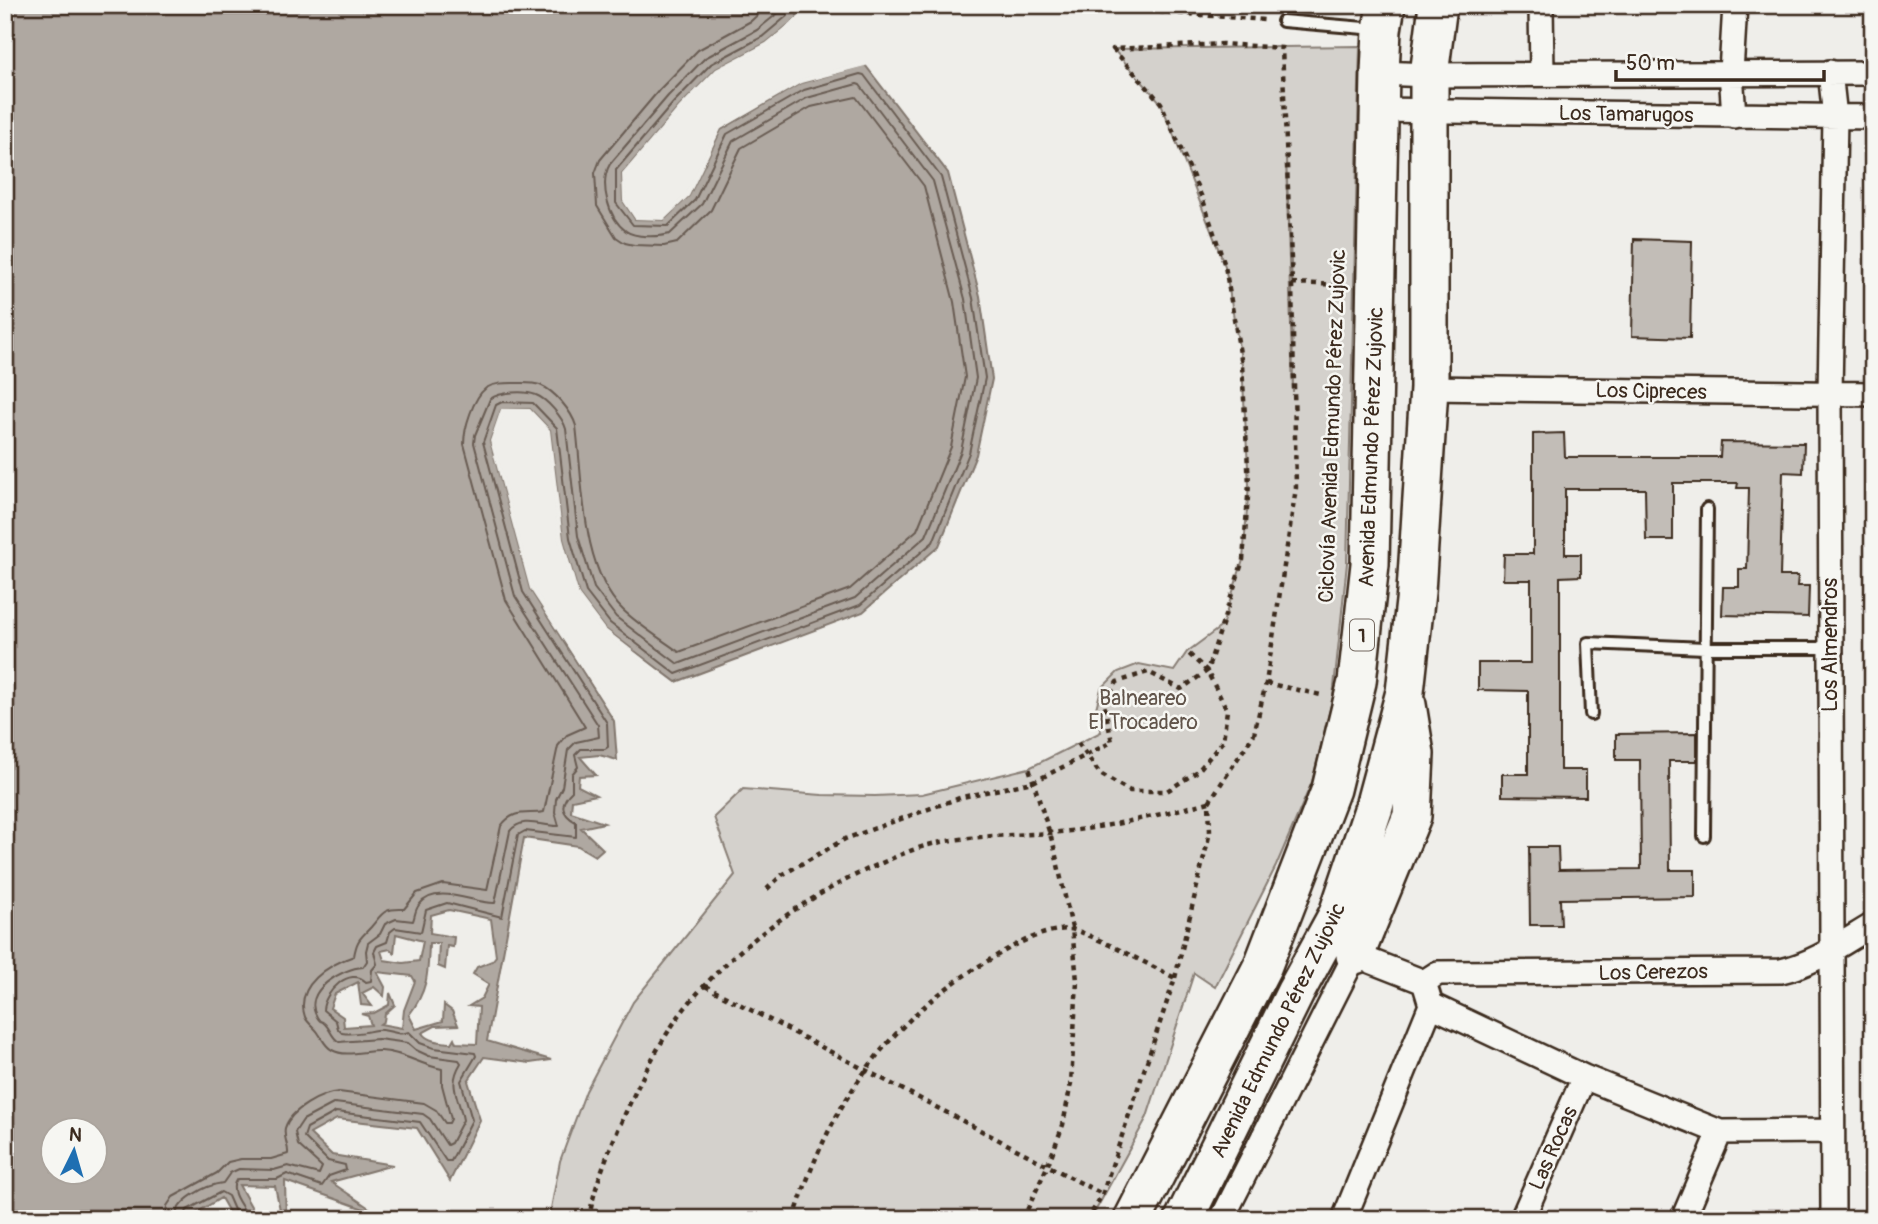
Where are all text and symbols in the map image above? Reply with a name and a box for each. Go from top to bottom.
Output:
scale bar [1616,38,1824,82]
text: 50 m [1626,50,1675,77]
street label: Los Tamarugos [1558,100,1694,129]
street label: Ciclovía Avenida Edmundo Pérez Zujovic [1313,249,1352,603]
street label: Avenida Edmundo Pérez Zujovic [1353,306,1390,588]
street label: Los Cipreces [1595,377,1708,406]
street label: Los Almendros [1817,577,1844,712]
road number: 1 [1350,620,1374,650]
park label: Balneareo El Trocadero [1088,685,1198,736]
street label: Avenida Edmundo Pérez Zujovic [1205,898,1352,1162]
street label: Los Cerezos [1598,958,1709,987]
street label: Las Rocas [1523,1102,1584,1194]
north arrow [38,1116,108,1186]
text: N [68,1123,83,1148]

